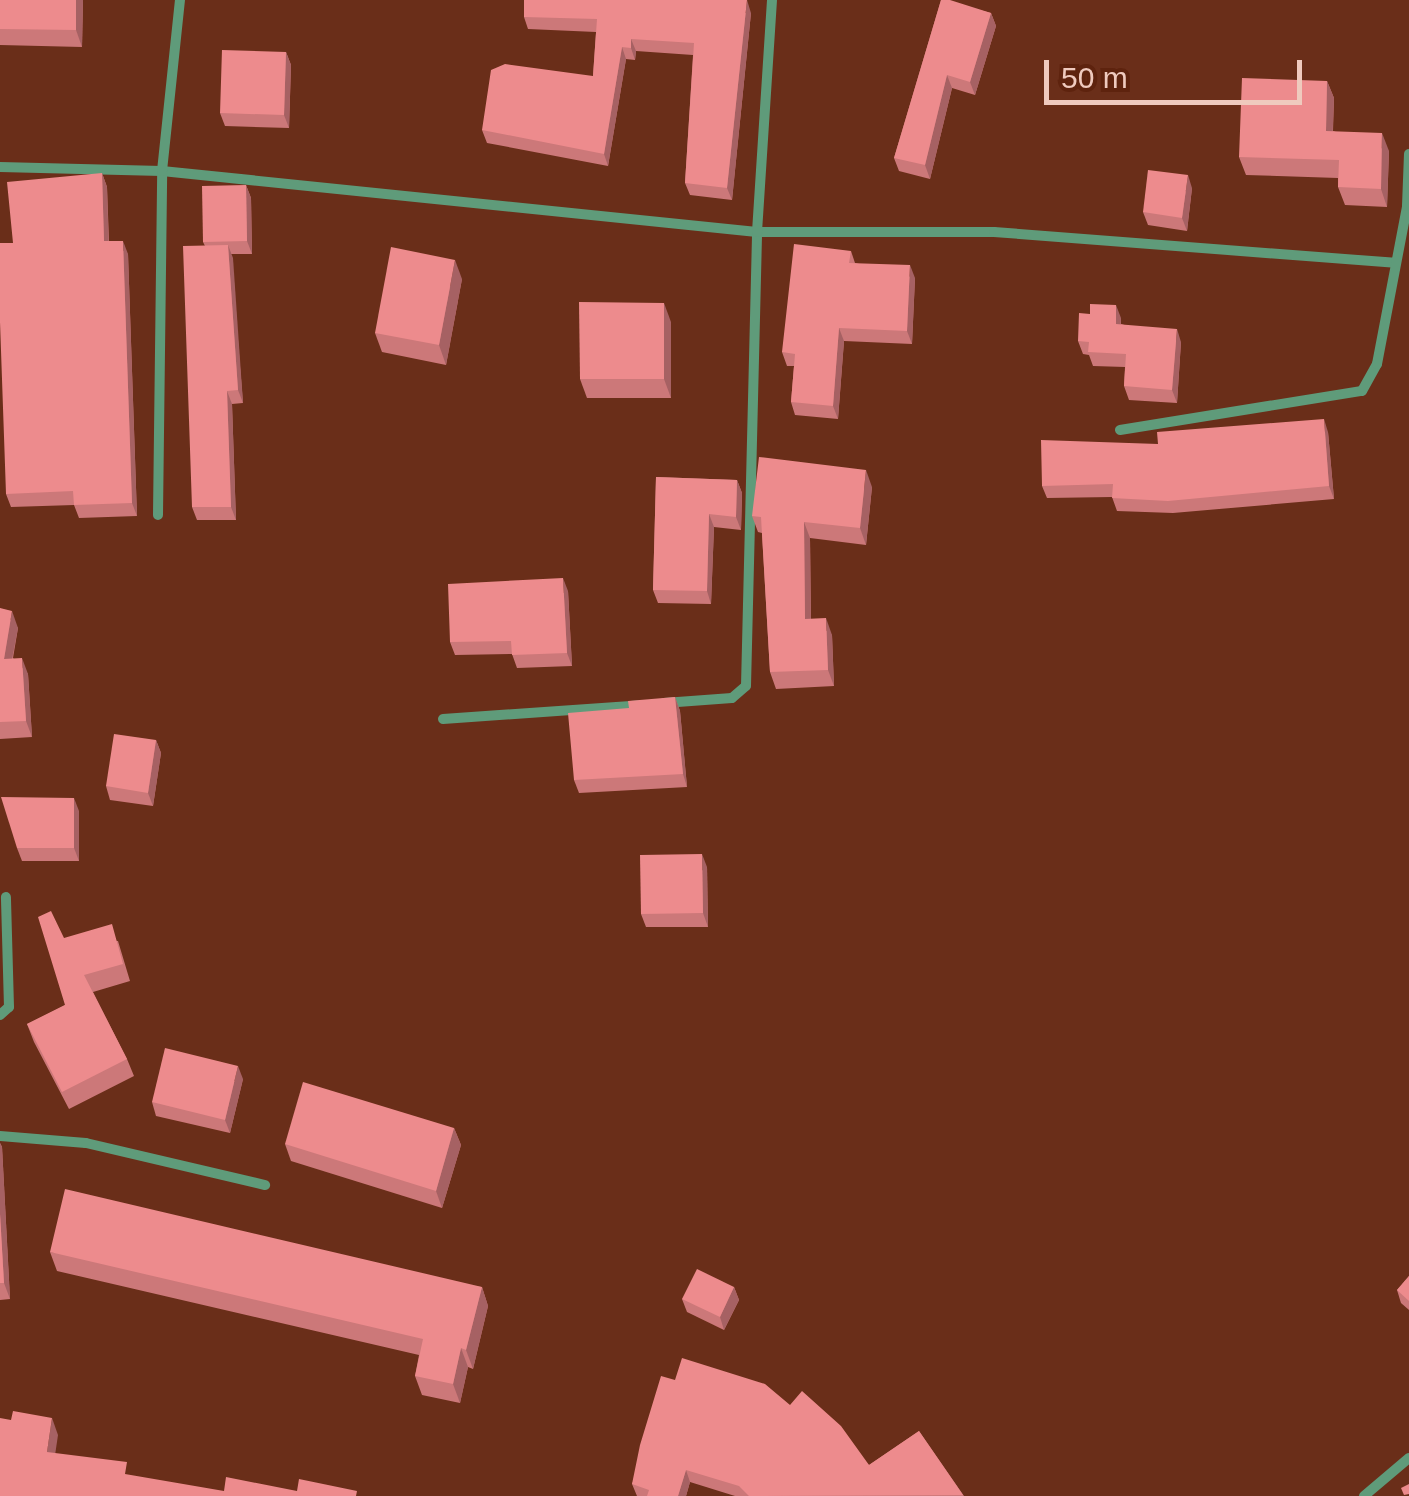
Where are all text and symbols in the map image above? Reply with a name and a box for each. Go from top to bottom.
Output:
scale bar [1049,40,1306,102]
text: 50 m [1061,61,1128,94]

